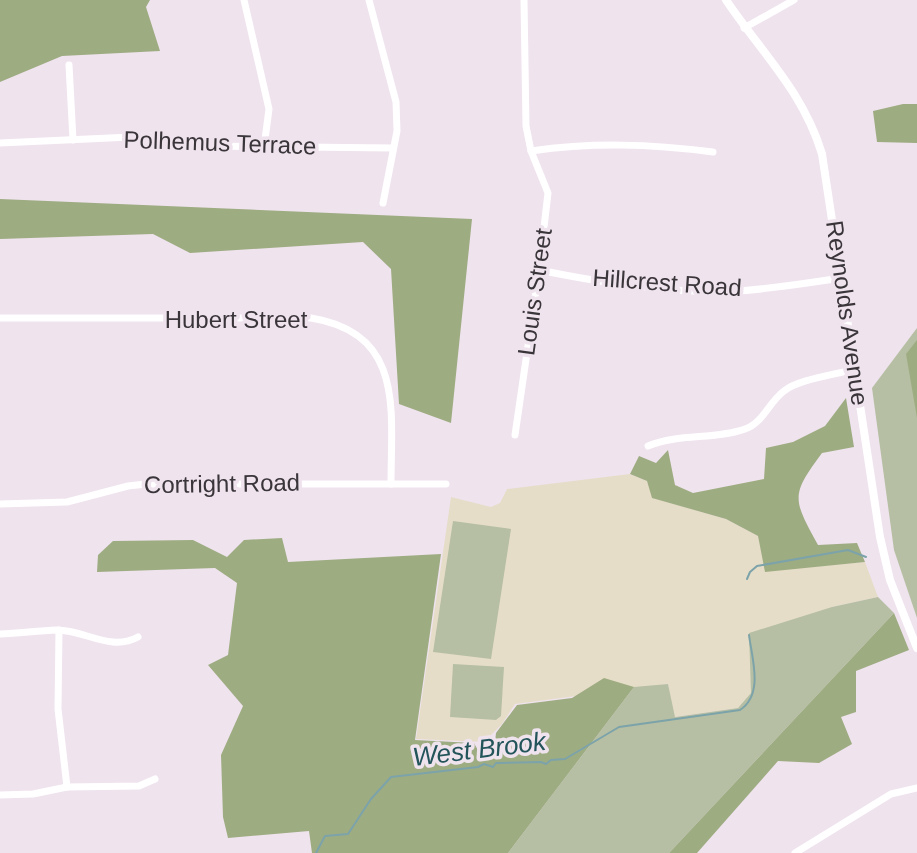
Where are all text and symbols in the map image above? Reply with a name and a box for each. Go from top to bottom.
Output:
street label: Polhemus Terrace [123,126,317,159]
street label: Reynolds Avenue [821,219,874,407]
street label: Louis Street [512,226,557,357]
street label: Hillcrest Road [592,264,742,301]
street label: Hubert Street [165,306,308,333]
street label: Cortright Road [144,469,300,498]
water label: West Brook [411,726,549,772]

